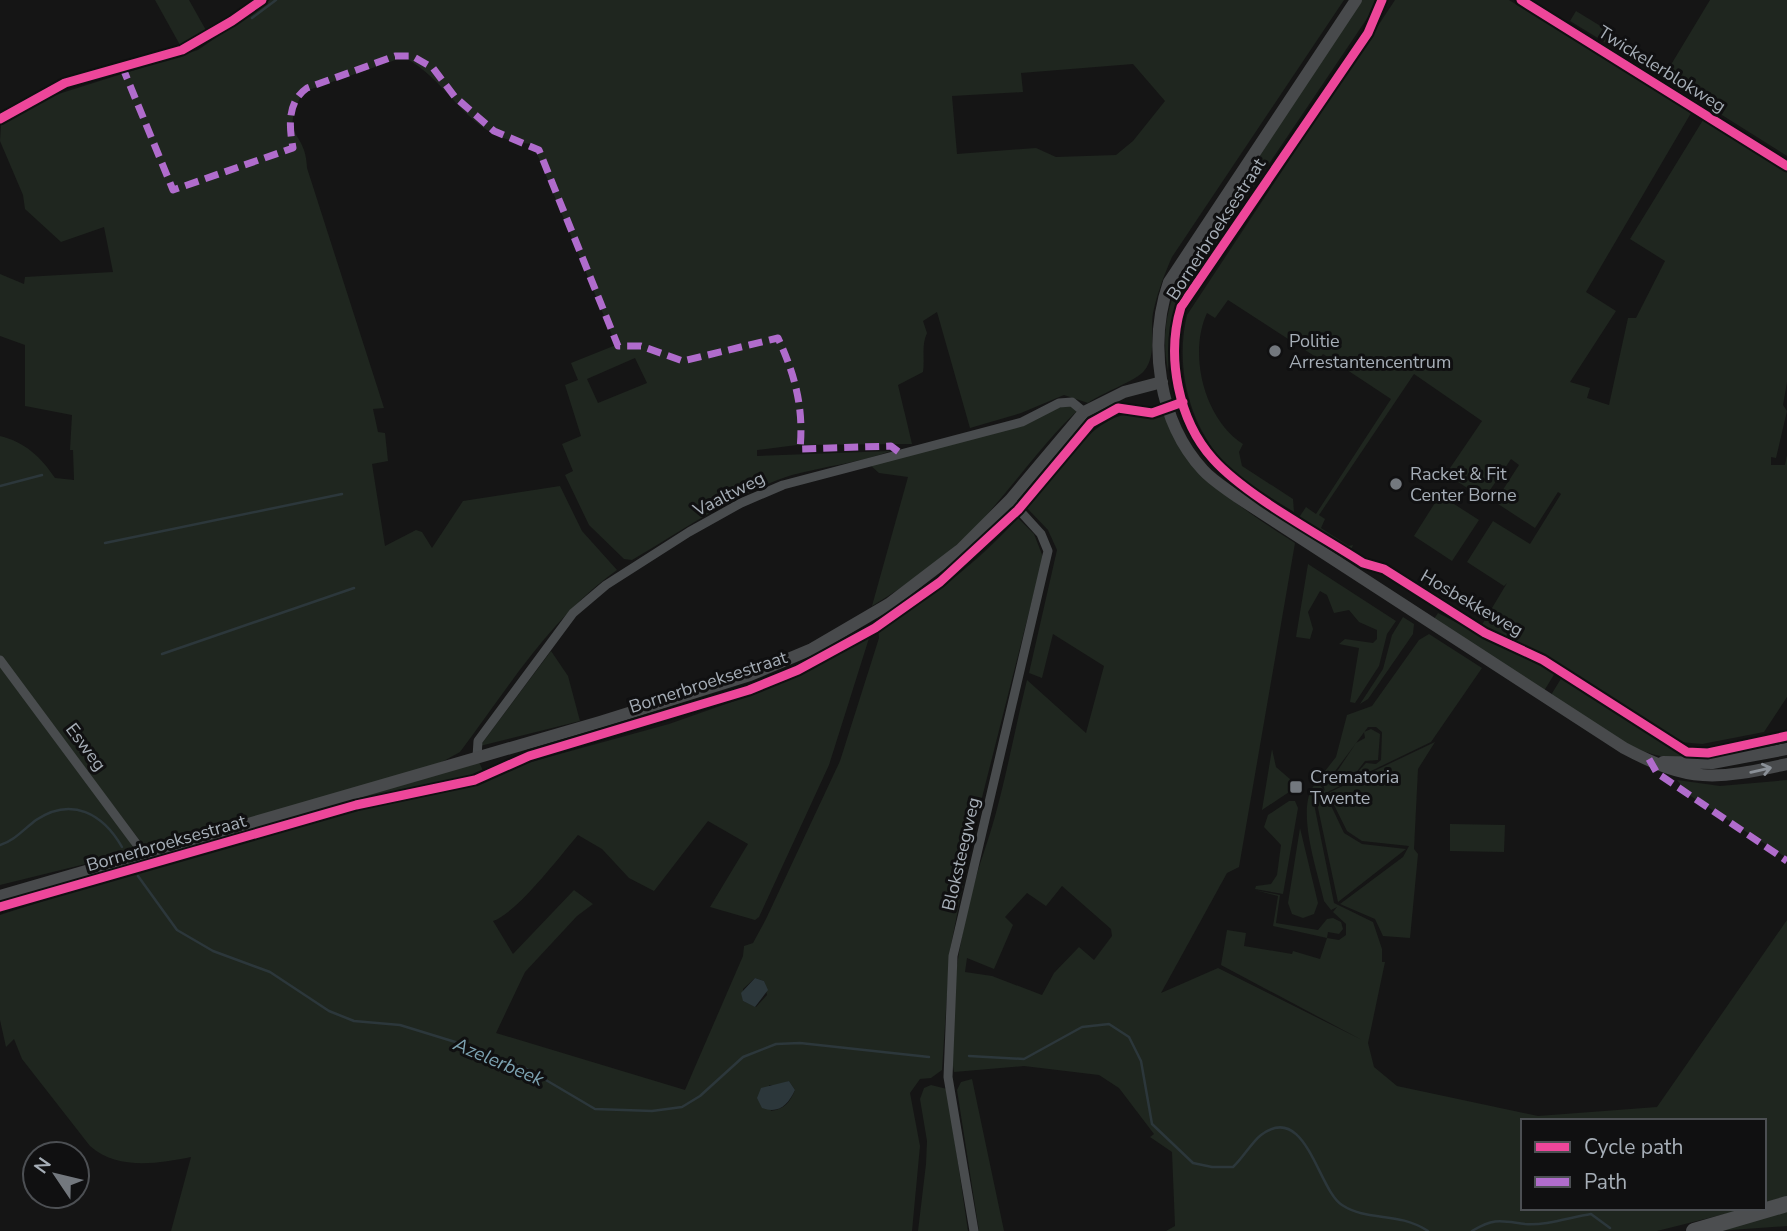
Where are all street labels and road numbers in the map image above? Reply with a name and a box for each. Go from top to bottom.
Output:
street label: Twickelerblokweg [1594,20,1730,118]
street label: Bornerbroeksestraat [1161,153,1271,305]
street label: Vaaltweg [688,466,769,523]
street label: Hosbekkeweg [1416,564,1528,642]
street label: Bornerbroeksestraat [626,645,791,719]
street label: Esweg [60,718,112,776]
street label: Bloksteegweg [936,795,986,913]
street label: Bornerbroeksestraat [83,809,249,877]

